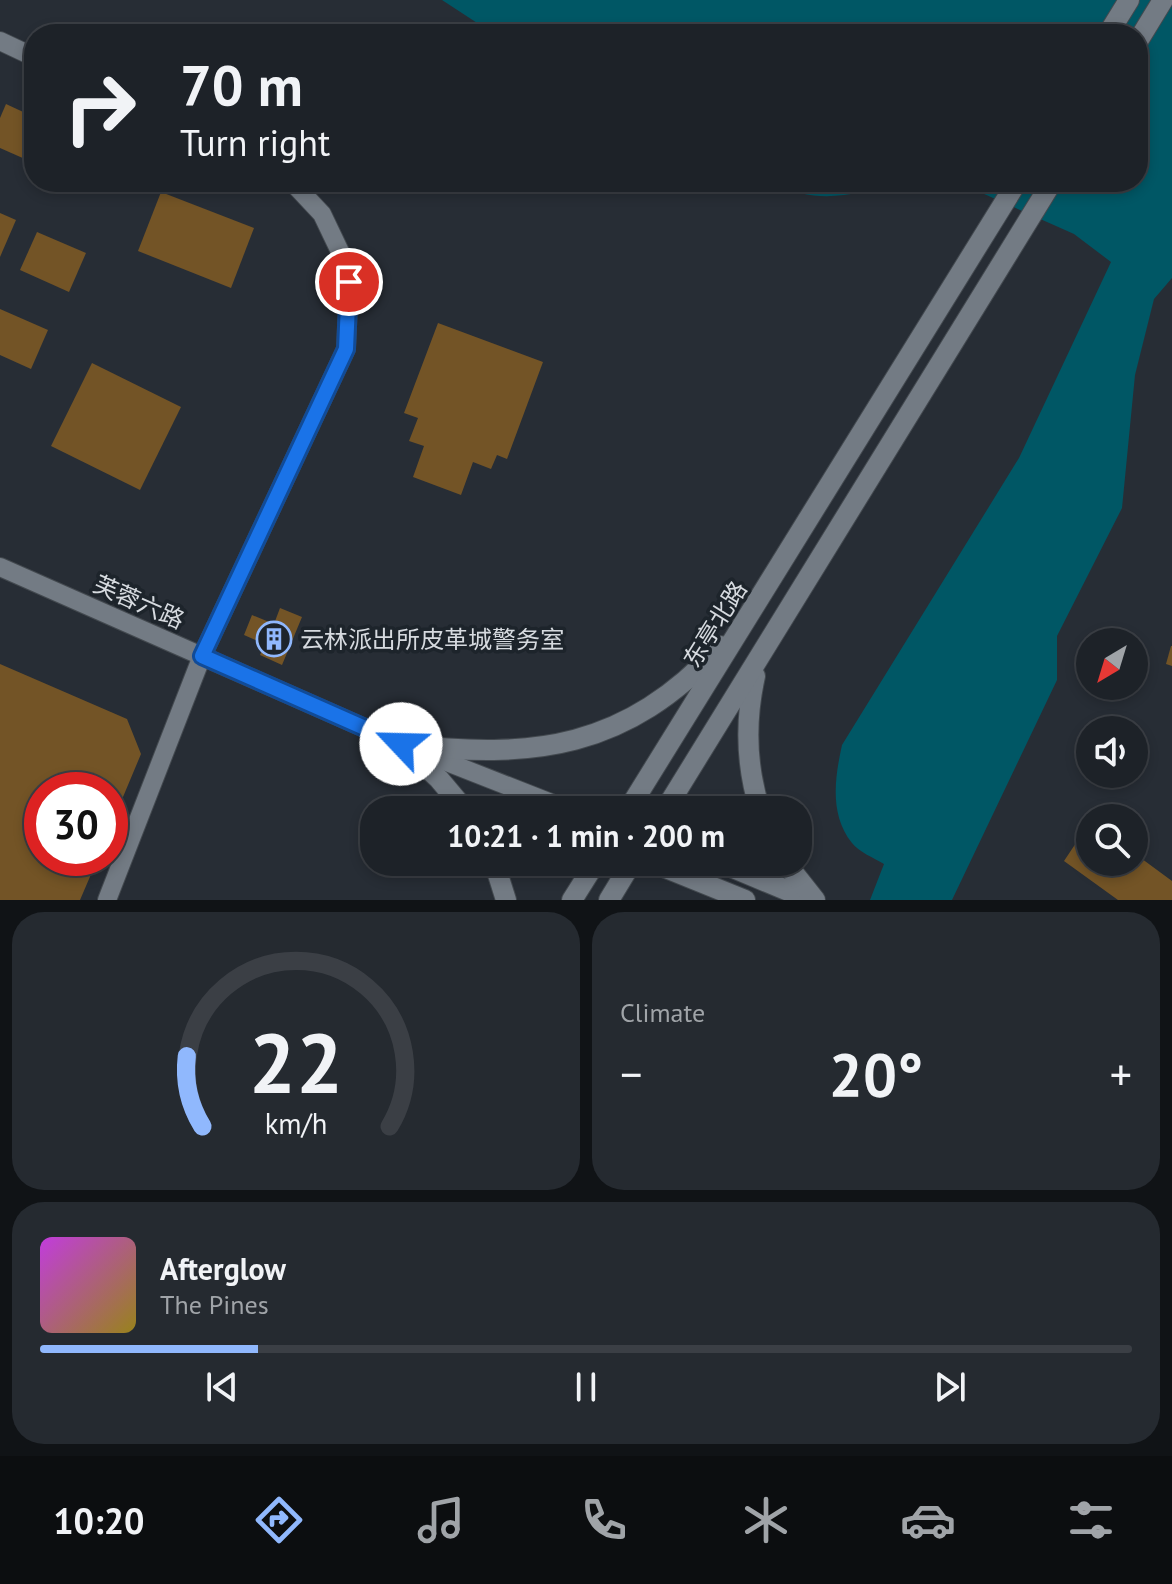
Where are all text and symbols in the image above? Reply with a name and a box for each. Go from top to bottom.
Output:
text: 70 m [180,49,303,121]
icon: right [48,56,152,160]
text: Turn right [180,119,330,166]
pin [315,248,383,316]
icon: arrive [327,260,371,304]
street label: 芙蓉六路 [89,568,189,636]
street label: 东亭北路 [676,575,754,673]
building icon: 云林派出所皮革城警务室 [255,620,293,658]
place label: 云林派出所皮革城警务室 [300,624,564,655]
north arrow [1076,628,1148,700]
map controls [1076,628,1148,876]
position arrow [359,702,443,786]
button: sound [1076,716,1148,788]
speed limit sign: 30 [24,772,128,876]
button: search [1076,804,1148,876]
text: 10:21 · 1 min · 200 m [447,816,725,855]
text: Climate [620,996,705,1029]
text: 22 [249,1008,343,1116]
text: 20° [829,1035,923,1113]
text: − [620,1045,642,1102]
text: + [1110,1045,1132,1102]
text: km/h [265,1105,327,1142]
text: Afterglow [160,1249,286,1288]
text: The Pines [160,1288,269,1321]
icon: previous [200,1365,244,1409]
icon: pause [564,1365,608,1409]
icon: next [928,1365,972,1409]
icon: directions [251,1492,307,1548]
icon: music [413,1492,469,1548]
icon: phone [576,1492,632,1548]
icon: climate [738,1492,794,1548]
icon: car [900,1492,956,1548]
icon: filters [1063,1492,1119,1548]
text: 10:20 [53,1497,145,1544]

